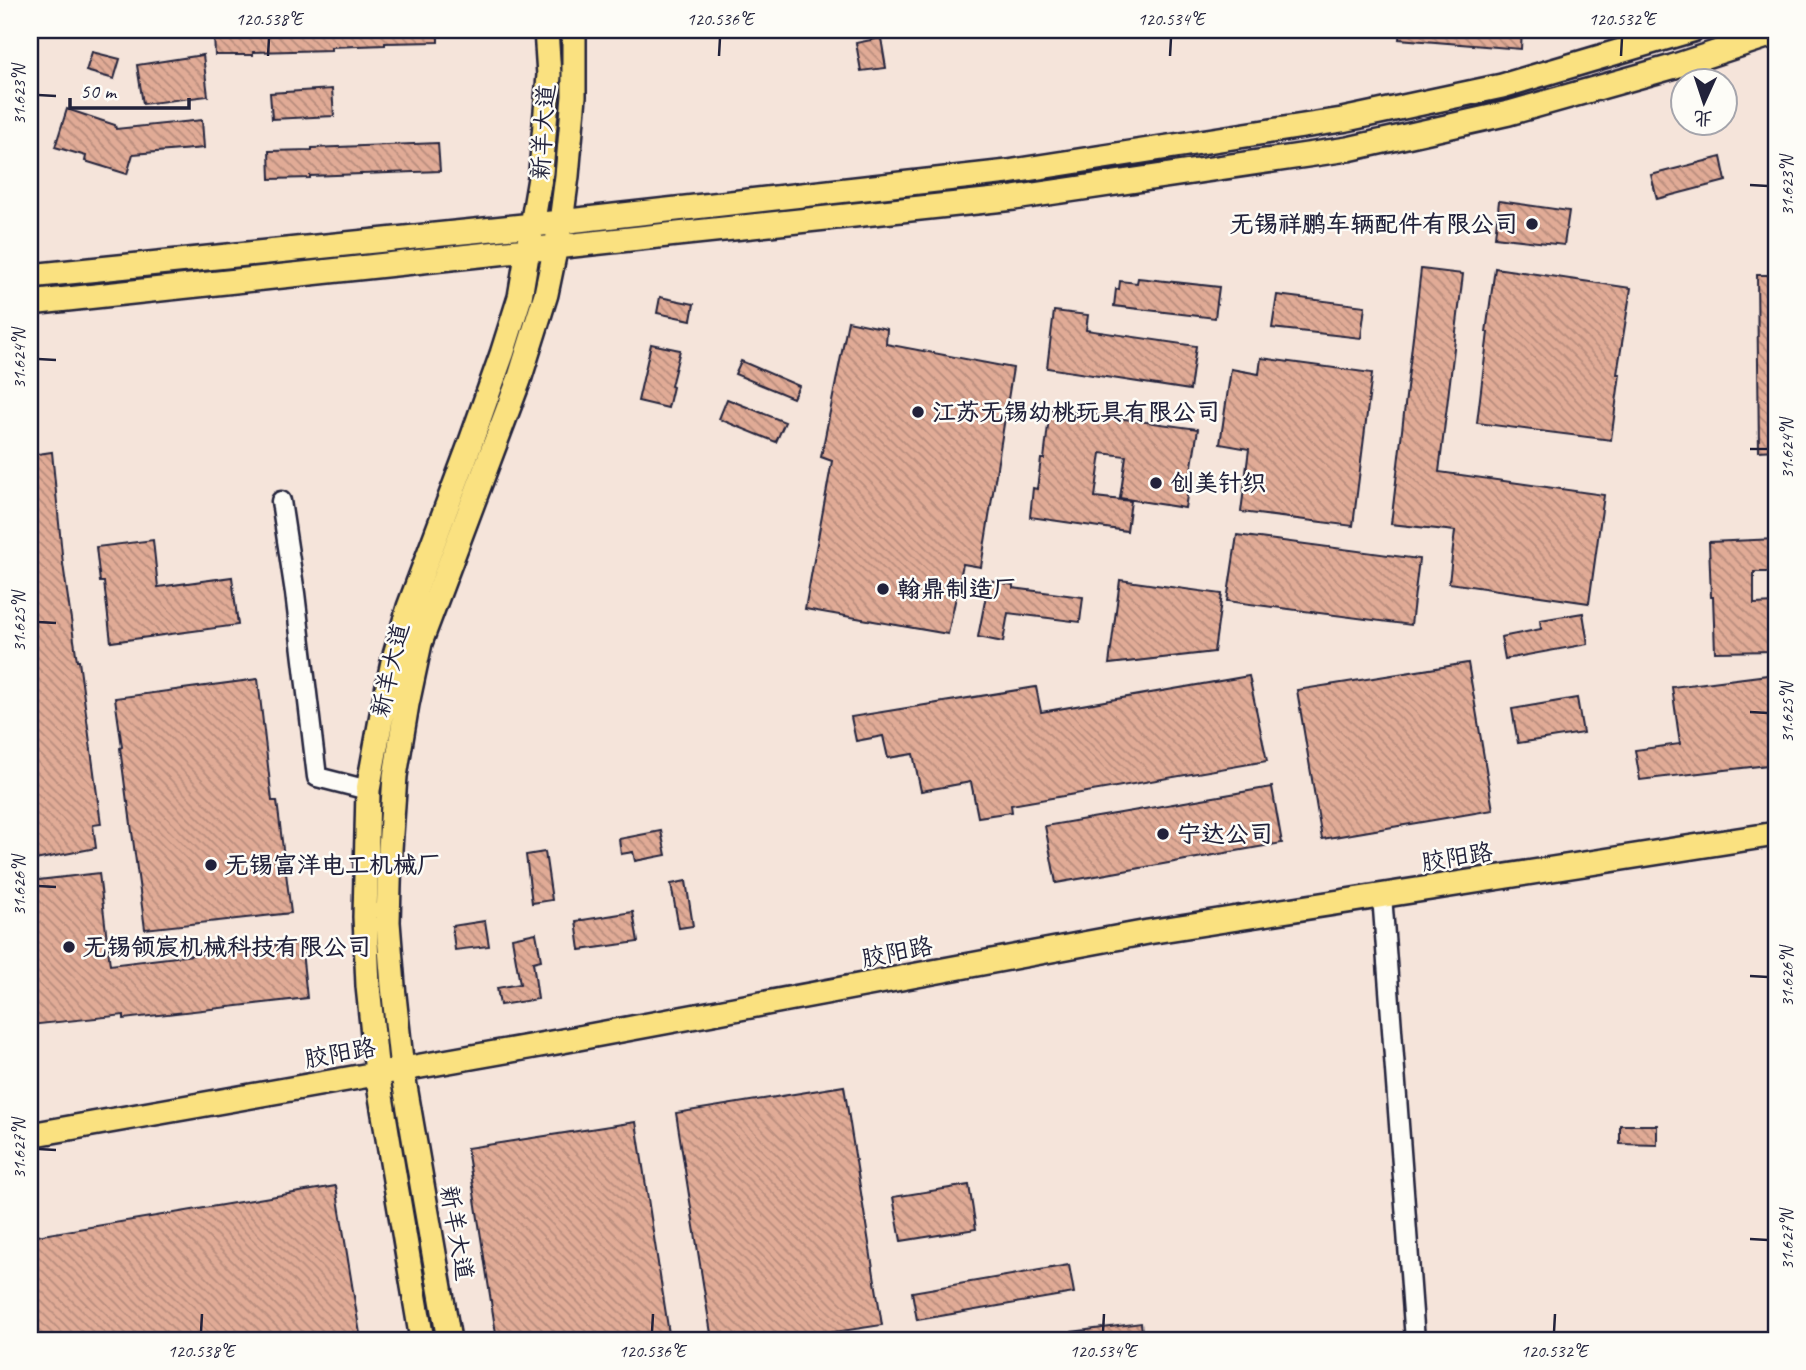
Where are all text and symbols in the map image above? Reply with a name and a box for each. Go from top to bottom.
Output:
text: 120.538°E [236,8,305,30]
text: 120.536°E [687,8,756,30]
text: 120.534°E [1138,8,1207,30]
text: 120.532°E [1589,8,1658,30]
text: 31.623°N [8,62,30,125]
scale bar [70,66,189,110]
north arrow [1670,66,1740,136]
text: 50 m [80,78,118,104]
street label: 新羊大道 [525,83,561,181]
text: 北 [1693,105,1713,130]
text: 31.623°N [1776,153,1798,216]
place label: 无锡祥鹏车辆配件有限公司 [1230,209,1518,239]
marker: 无锡祥鹏车辆配件有限公司 [1524,216,1540,232]
text: 31.624°N [8,326,30,389]
place label: 江苏无锡幼桃玩具有限公司 [932,397,1220,427]
marker: 江苏无锡幼桃玩具有限公司 [910,404,926,420]
text: 31.624°N [1776,416,1798,479]
place label: 创美针织 [1170,468,1266,498]
marker: 创美针织 [1148,475,1164,491]
place label: 翰鼎制造厂 [897,574,1017,604]
marker: 翰鼎制造厂 [875,581,891,597]
text: 31.625°N [8,589,30,652]
street label: 新羊大道 [365,620,415,720]
text: 31.625°N [1776,680,1798,743]
place label: 宁达公司 [1177,819,1273,849]
marker: 宁达公司 [1155,826,1171,842]
street label: 胶阳路 [1419,837,1495,877]
place label: 无锡富洋电工机械厂 [225,850,441,880]
text: 31.626°N [8,853,30,916]
marker: 无锡富洋电工机械厂 [203,857,219,873]
street label: 胶阳路 [859,930,935,974]
place label: 无锡领宸机械科技有限公司 [83,932,371,962]
marker: 无锡领宸机械科技有限公司 [61,939,77,955]
text: 31.626°N [1776,944,1798,1007]
street label: 胶阳路 [302,1032,378,1074]
text: 31.627°N [8,1116,30,1179]
street label: 新羊大道 [434,1183,480,1283]
text: 31.627°N [1776,1207,1798,1270]
text: 120.538°E [168,1340,237,1362]
text: 120.536°E [619,1340,688,1362]
text: 120.534°E [1070,1340,1139,1362]
text: 120.532°E [1521,1340,1590,1362]

